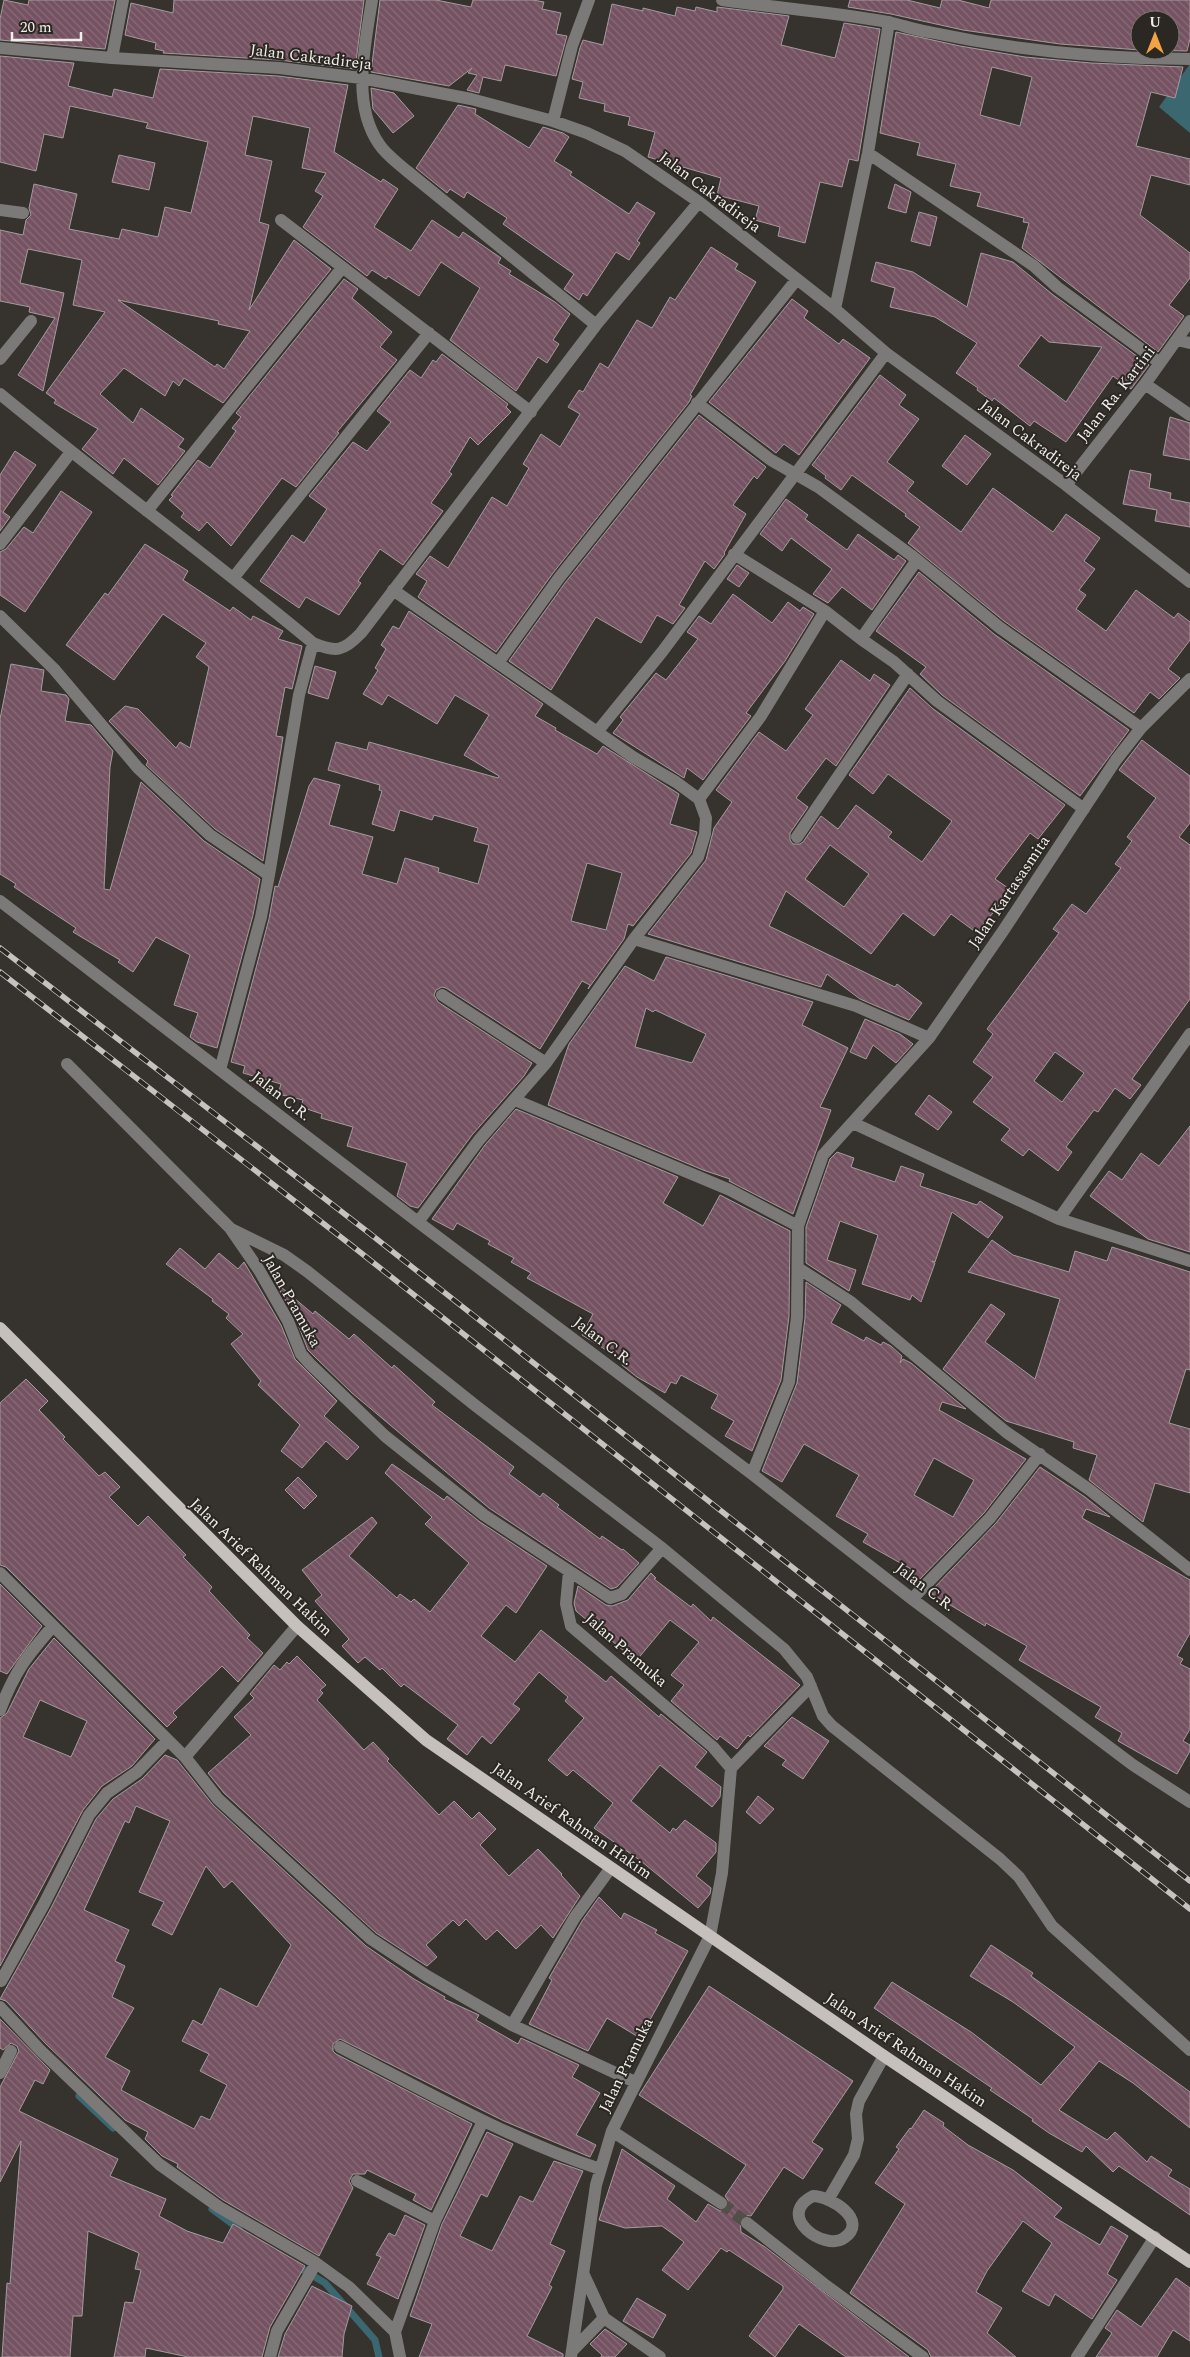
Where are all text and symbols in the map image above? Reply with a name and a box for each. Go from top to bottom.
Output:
scale bar [12,10,81,42]
north arrow [1130,10,1180,60]
text: U [1149,12,1161,33]
text: 20 m [20,16,52,39]
street label: Jalan Cakradireja [249,38,374,76]
street label: Jalan Cakradireja [654,145,766,239]
street label: Jalan Ra. Kartini [1071,341,1161,447]
street label: Jalan Cakradireja [975,393,1087,487]
street label: Jalan Kartasasmita [962,830,1056,953]
street label: Jalan C.R. [246,1065,316,1127]
street label: Jalan Pramuka [257,1250,328,1352]
street label: Jalan C.R. [568,1310,638,1372]
street label: Jalan Arief Rahman Hakim [184,1492,338,1642]
street label: Jalan C.R. [890,1556,960,1618]
street label: Jalan Pramuka [579,1607,673,1693]
street label: Jalan Arief Rahman Hakim [487,1757,657,1886]
street label: Jalan Arief Rahman Hakim [820,1987,992,2113]
street label: Jalan Pramuka [593,2013,659,2117]

